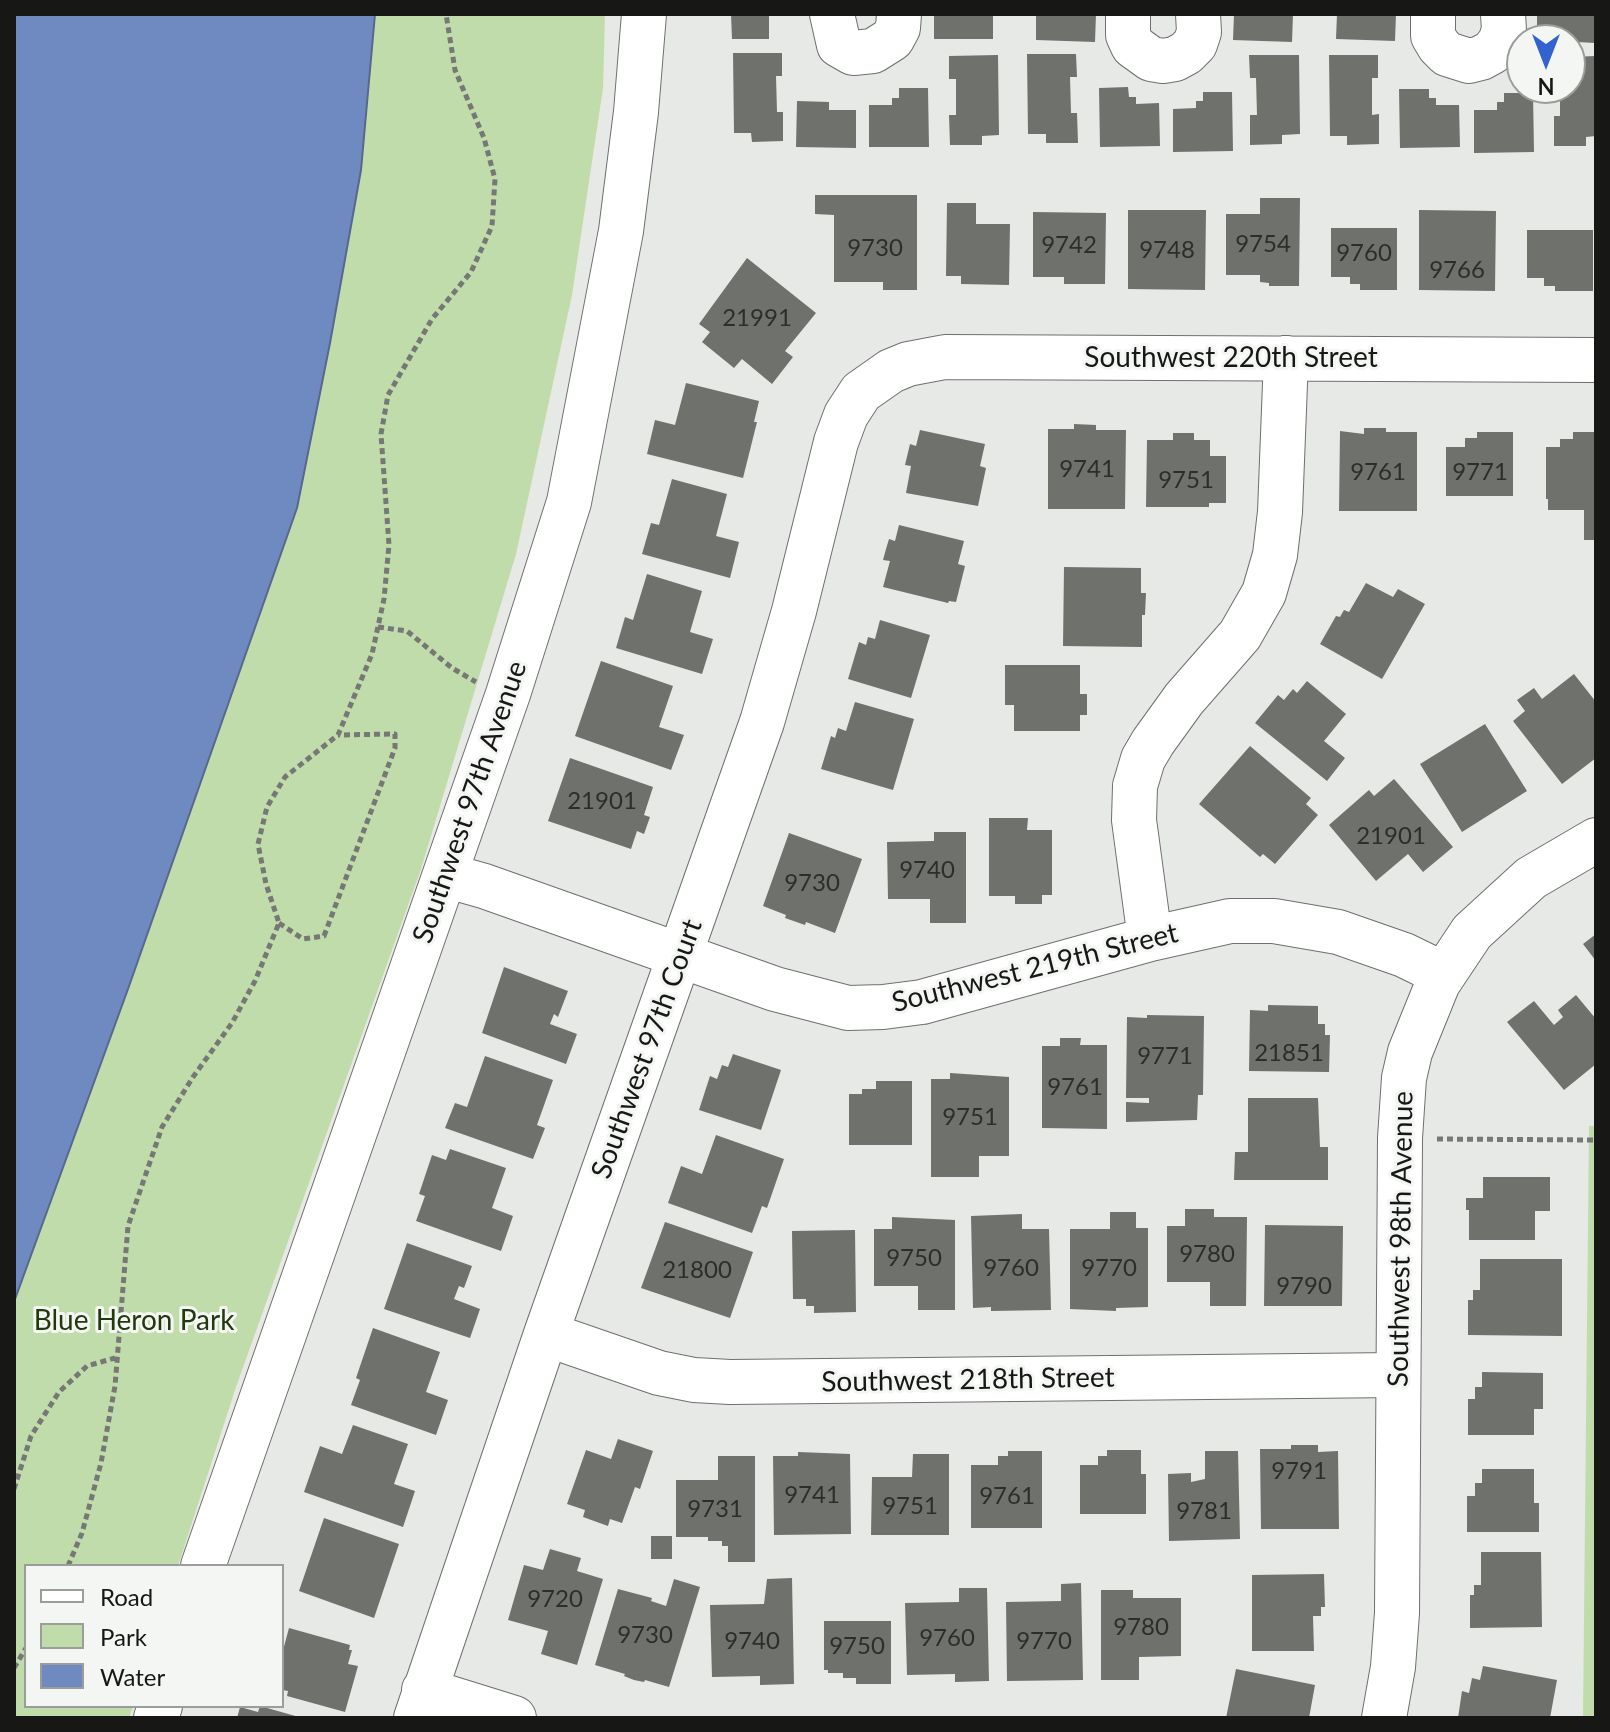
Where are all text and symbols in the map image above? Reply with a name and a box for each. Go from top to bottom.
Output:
north arrow [1506,24,1586,104]
text: N [1538,73,1554,100]
house number: 9754 [1235,230,1291,258]
house number: 9742 [1041,231,1097,259]
house number: 9730 [847,234,903,262]
house number: 9748 [1139,236,1195,264]
house number: 9760 [1336,239,1392,267]
house number: 9766 [1429,256,1485,284]
house number: 21991 [722,304,792,332]
street label: Southwest 220th Street [1084,341,1378,375]
house number: 9741 [1059,455,1115,483]
house number: 9761 [1350,458,1406,486]
house number: 9771 [1452,458,1508,486]
house number: 9751 [1158,466,1214,494]
street label: Southwest 97th Avenue [406,657,534,947]
house number: 21901 [567,787,637,815]
house number: 21901 [1356,822,1426,850]
house number: 9740 [899,856,955,884]
house number: 9730 [784,869,840,897]
street label: Southwest 97th Court [584,915,710,1183]
street label: Southwest 219th Street [889,916,1181,1020]
house number: 21851 [1254,1039,1324,1067]
house number: 9771 [1137,1042,1193,1070]
house number: 9761 [1047,1073,1103,1101]
street label: Southwest 98th Avenue [1382,1091,1420,1387]
house number: 9751 [942,1103,998,1131]
house number: 9780 [1179,1240,1235,1268]
house number: 9750 [886,1244,942,1272]
house number: 9760 [983,1254,1039,1282]
house number: 9770 [1081,1254,1137,1282]
house number: 21800 [662,1256,732,1284]
house number: 9790 [1276,1272,1332,1300]
park label: Blue Heron Park [34,1304,234,1338]
street label: Southwest 218th Street [821,1361,1115,1399]
house number: 9791 [1271,1457,1327,1485]
house number: 9741 [784,1481,840,1509]
house number: 9761 [979,1482,1035,1510]
house number: 9751 [882,1492,938,1520]
house number: 9731 [687,1495,743,1523]
house number: 9781 [1176,1497,1232,1525]
legend [24,1564,284,1708]
text: Road [100,1582,153,1611]
house number: 9720 [527,1585,583,1613]
house number: 9780 [1113,1613,1169,1641]
house number: 9730 [617,1621,673,1649]
text: Park [100,1622,147,1651]
house number: 9760 [919,1624,975,1652]
house number: 9740 [724,1627,780,1655]
house number: 9770 [1016,1627,1072,1655]
house number: 9750 [829,1632,885,1660]
text: Water [100,1662,165,1691]

